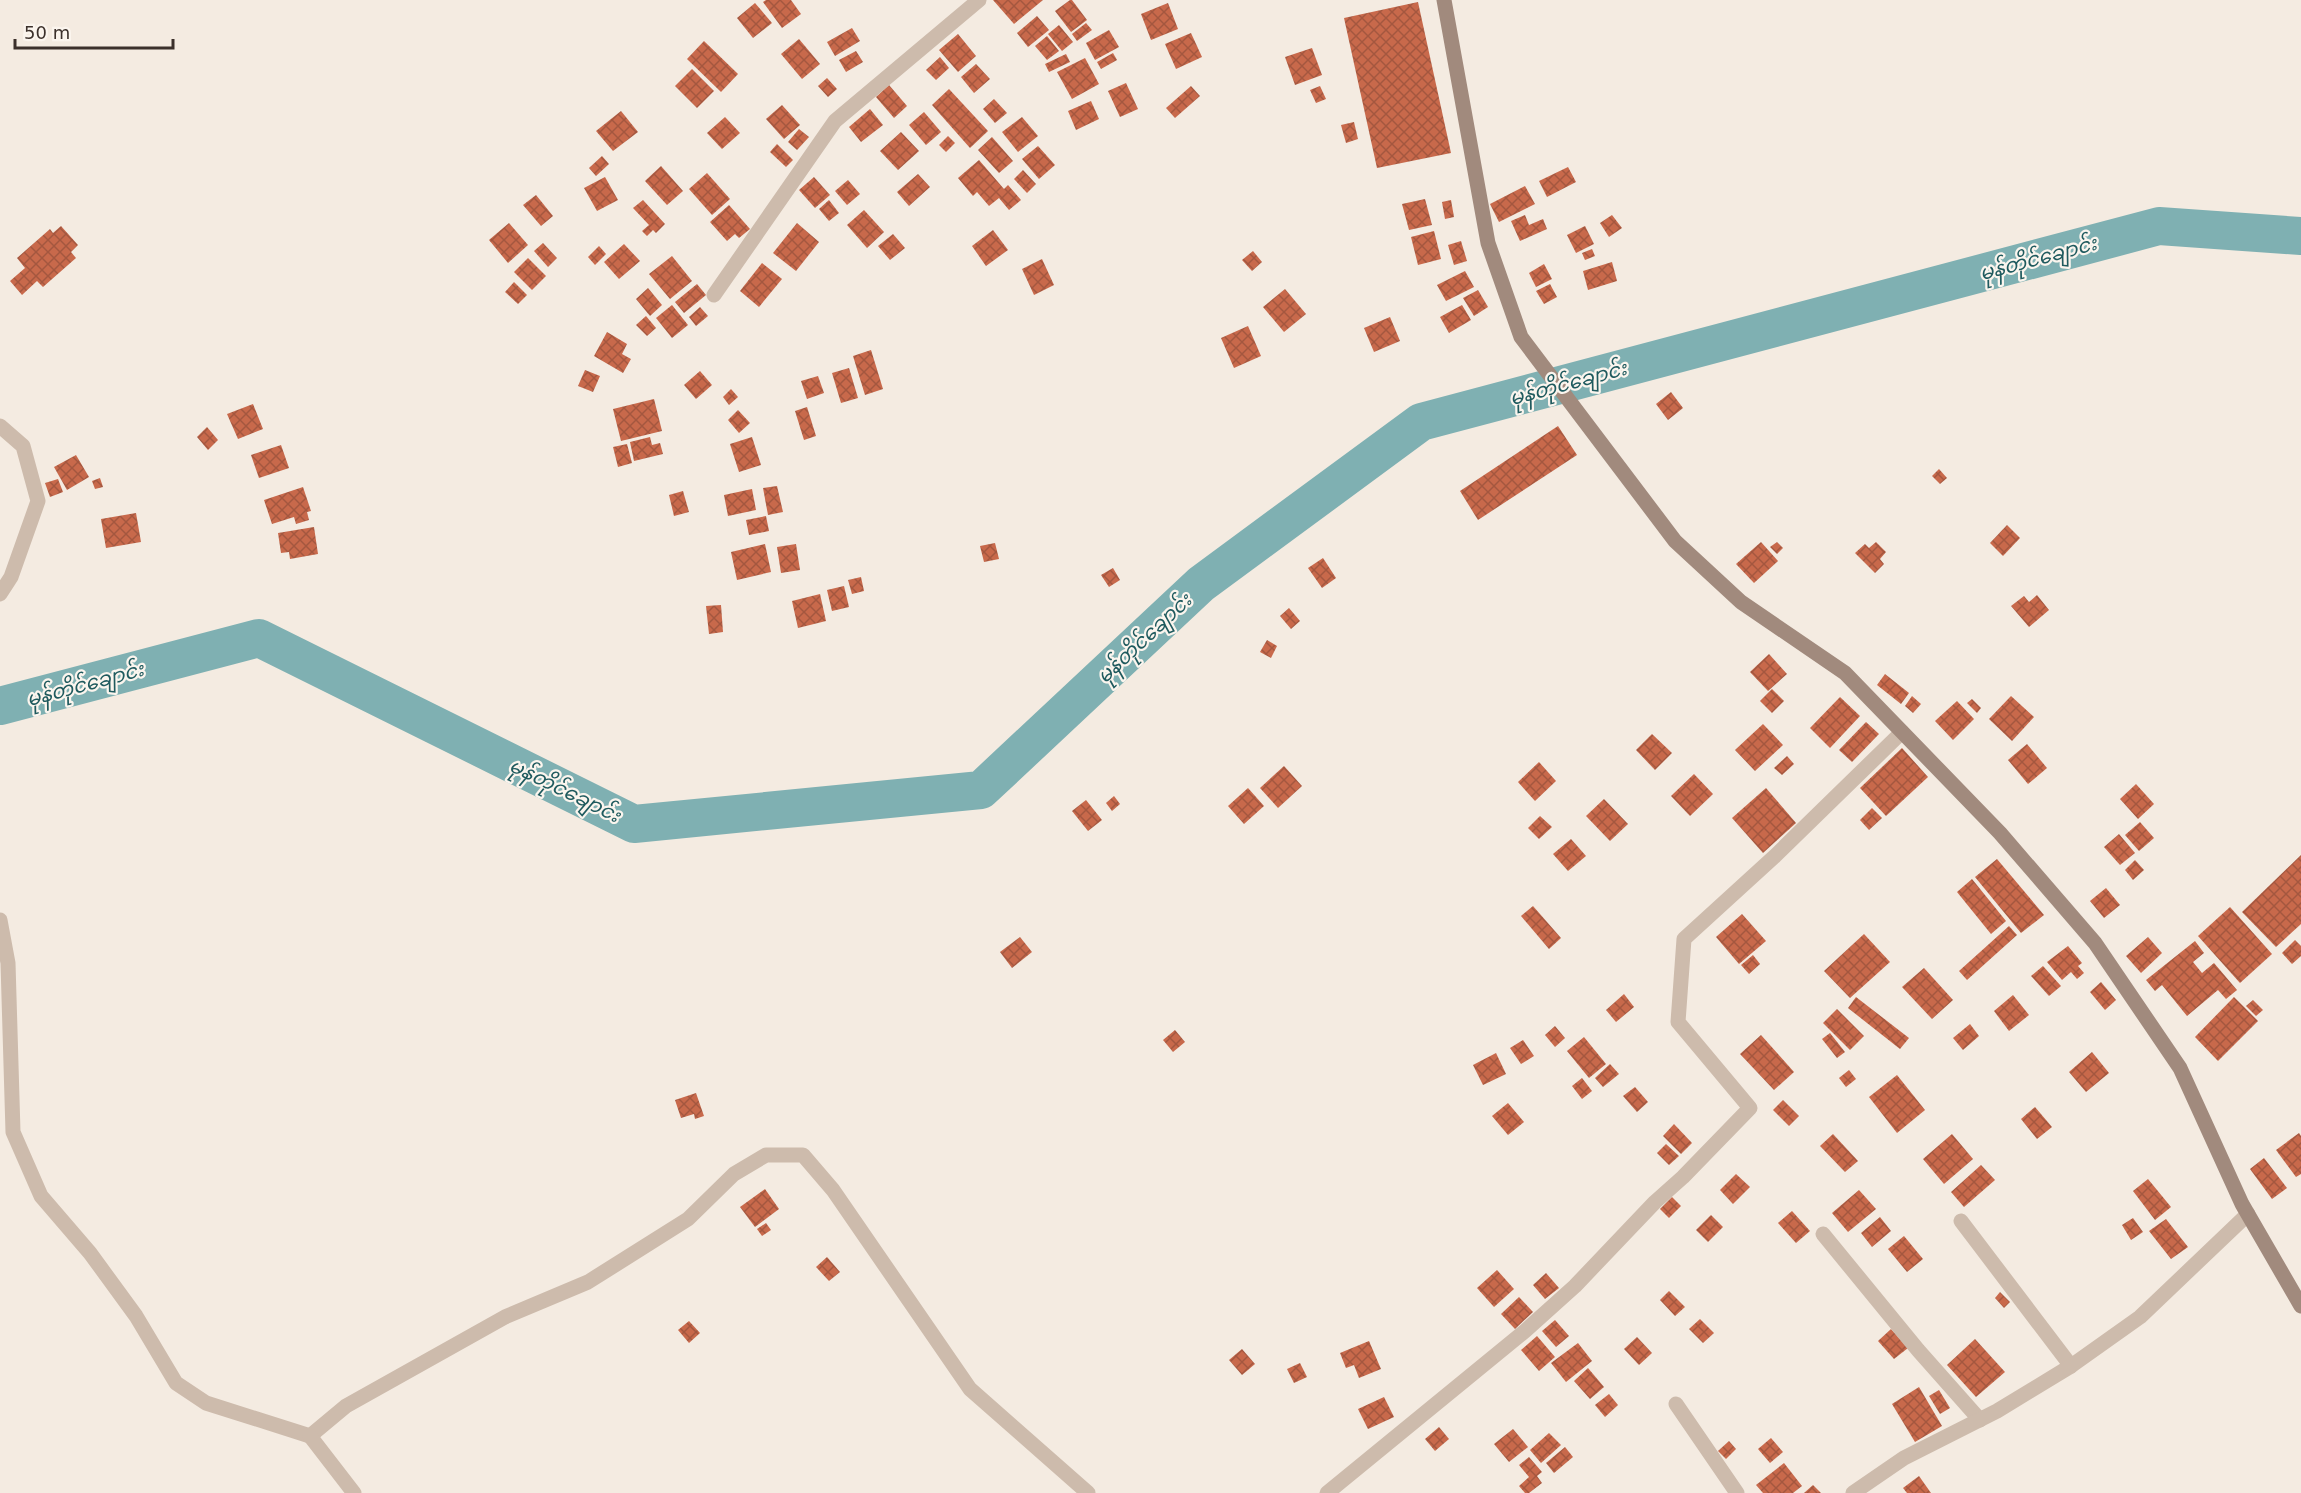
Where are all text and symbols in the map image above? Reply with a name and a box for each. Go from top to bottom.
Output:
scale bar [15,12,172,50]
text: 50 m [24,22,70,43]
water label: မုန်တိုင်ချောင်း [1976,229,2102,290]
water label: မုန်တိုင်ချောင်း [1506,354,1632,415]
water label: မုန်တိုင်ချောင်း [1090,586,1200,692]
water label: မုန်တိုင်ချောင်း [23,655,149,716]
water label: မုန်တိုင်ချောင်း [503,751,626,832]

